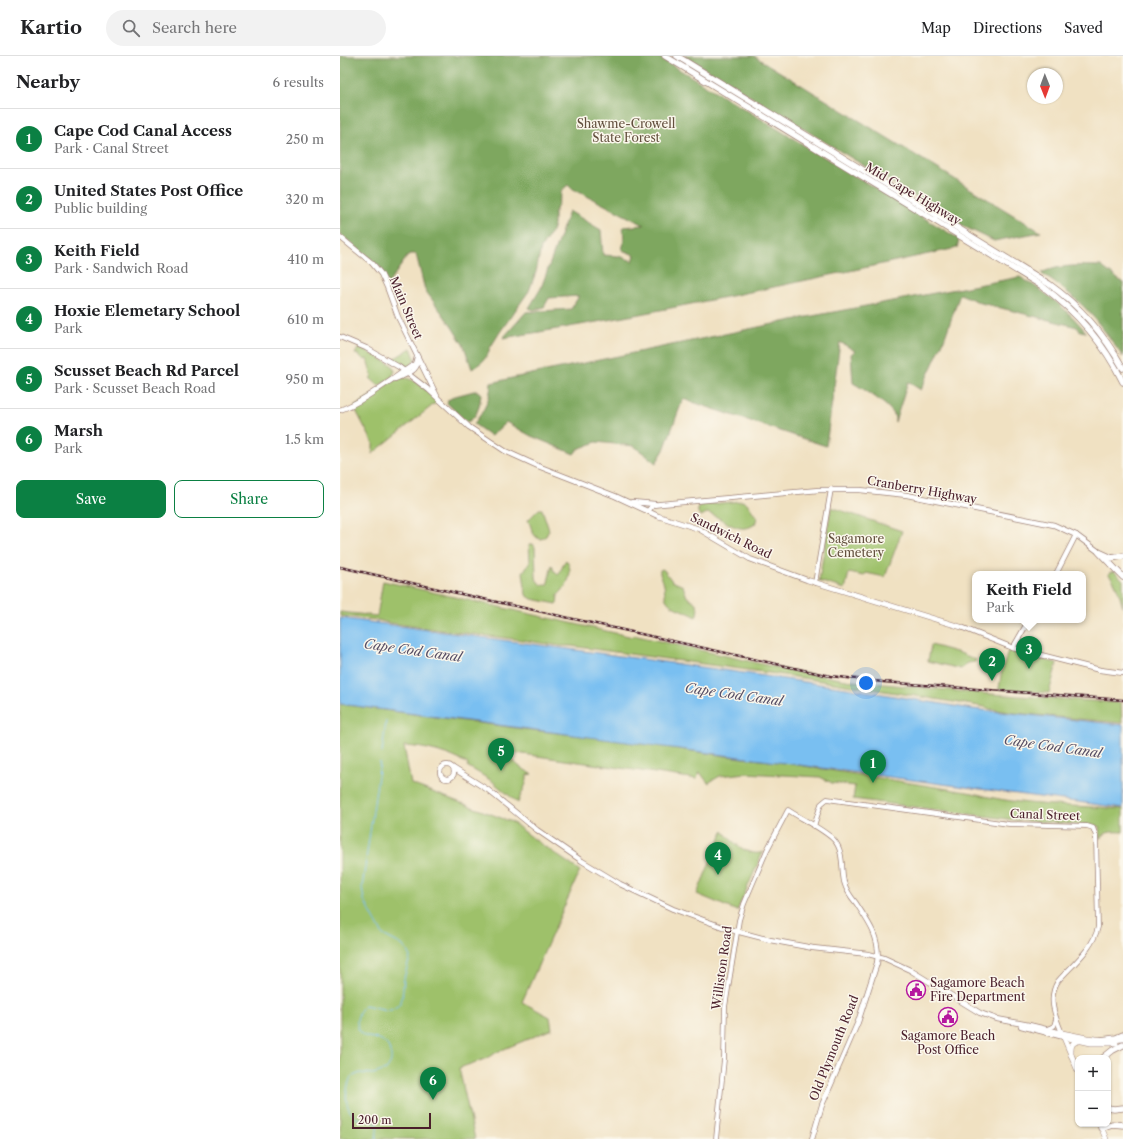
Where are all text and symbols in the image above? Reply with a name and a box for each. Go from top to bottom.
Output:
search box [106,10,386,46]
text: Kartio [20,16,82,39]
icon: search [120,17,142,39]
text: Search here [152,18,237,37]
text: Map [921,19,951,37]
text: Directions [973,19,1042,37]
text: Saved [1064,19,1103,37]
north arrow [1027,68,1063,104]
text: Nearby [16,72,80,92]
text: 6 results [273,74,324,90]
park label: Shawme-Crowell State Forest [577,116,676,145]
text: Cape Cod Canal Access [54,121,232,140]
text: 1 [26,131,32,147]
text: 250 m [286,131,324,147]
text: Park · Canal Street [54,140,169,156]
street label: Mid Cape Highway [863,159,964,228]
text: United States Post Office [54,181,243,200]
text: 2 [25,191,33,207]
text: 320 m [286,191,324,207]
text: Public building [54,200,147,216]
text: Keith Field [54,241,140,260]
text: 3 [25,251,33,267]
text: 410 m [287,251,324,267]
text: Park · Sandwich Road [54,260,188,276]
street label: Main Street [387,274,427,342]
text: Hoxie Elemetary School [54,301,240,320]
text: 4 [25,311,33,327]
text: 610 m [287,311,324,327]
text: Park [54,320,82,336]
text: Scusset Beach Rd Parcel [54,361,239,380]
text: 5 [25,371,33,387]
text: 950 m [286,371,324,387]
text: Park · Scusset Beach Road [54,380,216,396]
text: Marsh [54,421,103,440]
text: 6 [25,431,33,447]
text: 1.5 km [285,431,324,447]
text: Park [54,440,82,456]
street label: Cranberry Highway [866,472,979,507]
button: Save [16,480,166,518]
button: Share [174,480,324,518]
street label: Sandwich Road [688,509,775,562]
park label: Sagamore Cemetery [828,531,885,560]
popup [972,571,1086,623]
text: Keith Field [986,580,1072,599]
text: Park [986,599,1014,615]
water label: Cape Cod Canal [363,635,465,665]
pin: 3 [1016,636,1042,669]
pin: 2 [979,648,1005,681]
your location [856,673,876,693]
water label: Cape Cod Canal [684,679,786,709]
water label: Cape Cod Canal [1003,731,1105,761]
pin: 5 [488,738,514,771]
pin: 1 [860,750,886,783]
street label: Canal Street [1010,806,1081,823]
pin: 4 [705,842,731,875]
street label: Williston Road [708,924,735,1012]
place label: Sagamore Beach Fire Department [930,975,1026,1004]
public building icon: Sagamore Beach Fire Department [905,979,927,1001]
street label: Old Plymouth Road [805,992,862,1103]
public building icon: Sagamore Beach Post Office [937,1006,959,1028]
place label: Sagamore Beach Post Office [901,1028,996,1057]
map controls [1075,1055,1111,1127]
button: + [1075,1055,1111,1091]
pin: 6 [420,1067,446,1100]
button: − [1075,1091,1111,1127]
scale bar [352,1111,431,1130]
text: 200 m [358,1113,391,1127]

